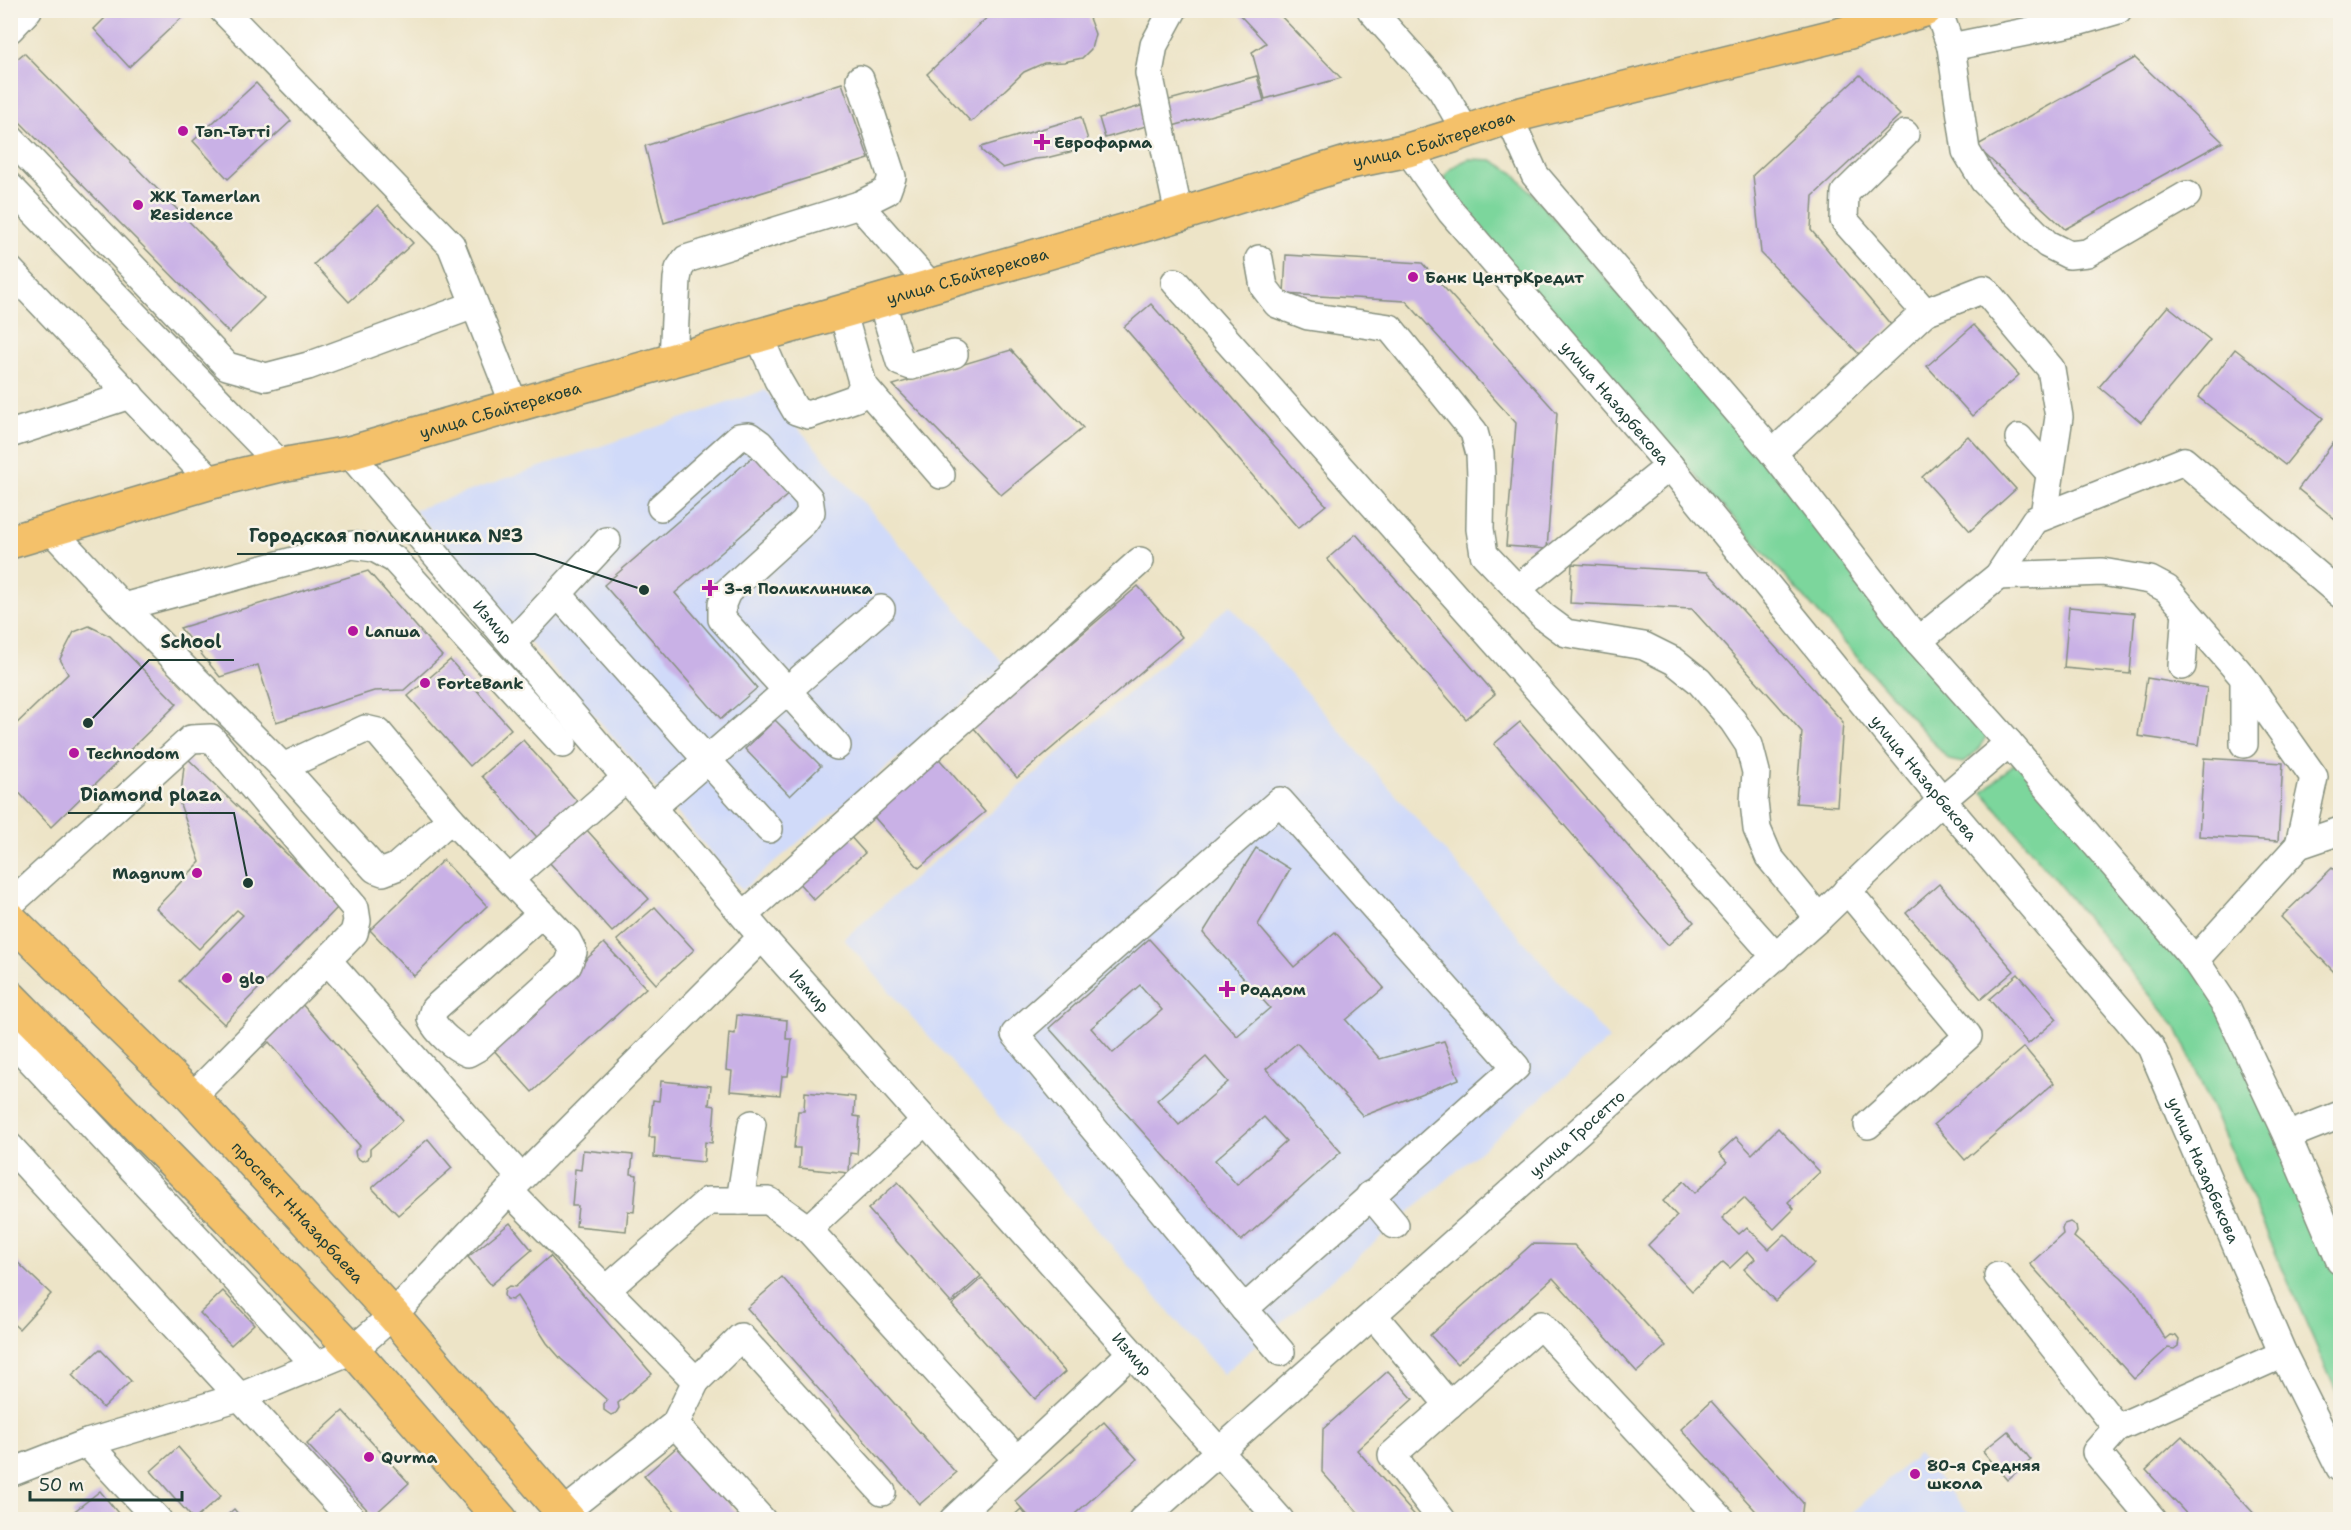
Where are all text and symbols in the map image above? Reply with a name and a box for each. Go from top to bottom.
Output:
street label: улица С.Байтерекова [1351,106,1517,172]
place label: Тәп-Тәтті [195,121,271,142]
marker: Тәп-Тәтті [176,124,190,138]
place label: Еврофарма [1054,132,1152,153]
marker: Еврофарма [1035,135,1049,149]
place label: ЖК Tamerlan Residence [150,186,261,225]
marker: ЖК Tamerlan Residence [131,198,145,212]
street label: улица С.Байтерекова [884,243,1051,309]
place label: Банк ЦентрКредит [1425,267,1584,288]
marker: Банк ЦентрКредит [1406,270,1420,284]
street label: улица Назарбекова [1556,336,1675,469]
street label: улица С.Байтерекова [417,377,583,443]
callout: Городская поликлиника №3 [237,518,535,554]
text: Городская поликлиника №3 [249,524,523,548]
place label: 3-я Поликлиника [724,578,872,599]
marker: 3-я Поликлиника [701,579,719,597]
street label: Измир [469,596,518,648]
place label: Lапша [365,621,420,642]
callout: School [149,624,234,660]
marker: Lапша [346,624,360,638]
text: School [160,630,222,654]
place label: ForteBank [437,673,524,694]
marker: ForteBank [418,676,432,690]
street label: улица Назарбекова [1866,710,1982,845]
place label: Technodom [86,743,180,764]
marker: Technodom [67,746,81,760]
callout: Diamond plaza [68,777,234,813]
text: Diamond plaza [80,783,223,807]
place label: Magnum [112,863,185,884]
marker: Magnum [190,866,204,880]
street label: Измир [785,965,834,1017]
place label: glo [239,968,265,989]
marker: glo [220,971,234,985]
place label: Роддом [1240,979,1307,1000]
marker: Роддом [1218,980,1236,998]
street label: улица Гросетто [1525,1085,1629,1181]
street label: улица Назарбекова [2163,1094,2245,1246]
street label: проспект Н.Назарбаева [227,1137,369,1287]
street label: Измир [1108,1328,1157,1380]
place label: Qurma [381,1447,437,1468]
marker: Qurma [362,1450,376,1464]
place label: 80-я Средняя школа [1927,1455,2041,1494]
scale bar [30,1464,182,1502]
marker: 80-я Средняя школа [1908,1467,1922,1481]
text: 50 m [39,1473,84,1497]

